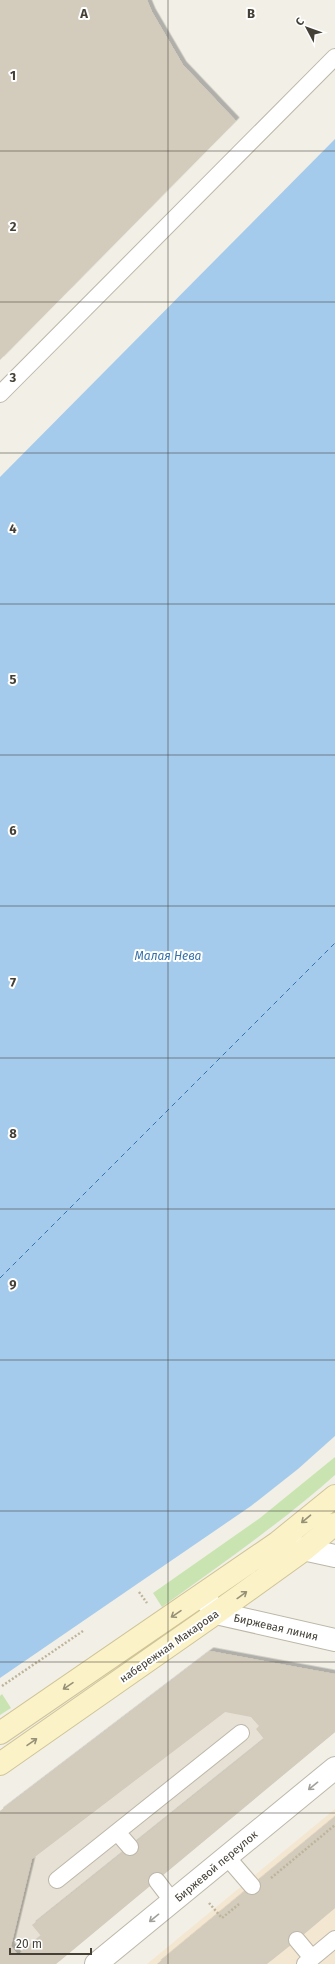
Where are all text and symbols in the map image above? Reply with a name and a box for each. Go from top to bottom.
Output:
text: A [79,6,88,21]
text: B [247,6,255,21]
north arrow [287,8,327,48]
text: С [293,15,307,28]
text: 1 [10,68,16,83]
text: 2 [10,219,17,234]
text: 3 [9,370,17,385]
text: 4 [9,521,17,536]
text: 5 [10,672,17,687]
text: 6 [9,823,17,838]
water label: Малая Нева [135,949,202,963]
text: 7 [10,975,16,990]
text: 8 [9,1126,17,1141]
text: 9 [9,1277,17,1292]
one-way arrow [301,1515,311,1524]
one-way arrow [236,1591,247,1599]
street label: набережная Макарова [117,1607,221,1686]
one-way arrow [170,1610,182,1618]
street label: Биржевая линия [232,1611,319,1644]
one-way arrow [63,1682,74,1691]
one-way arrow [26,1738,37,1746]
one-way arrow [308,1781,319,1790]
street label: Биржевой переулок [172,1828,261,1905]
one-way arrow [148,1913,159,1922]
scale bar [10,1930,91,1956]
text: 20 m [16,1937,42,1951]

